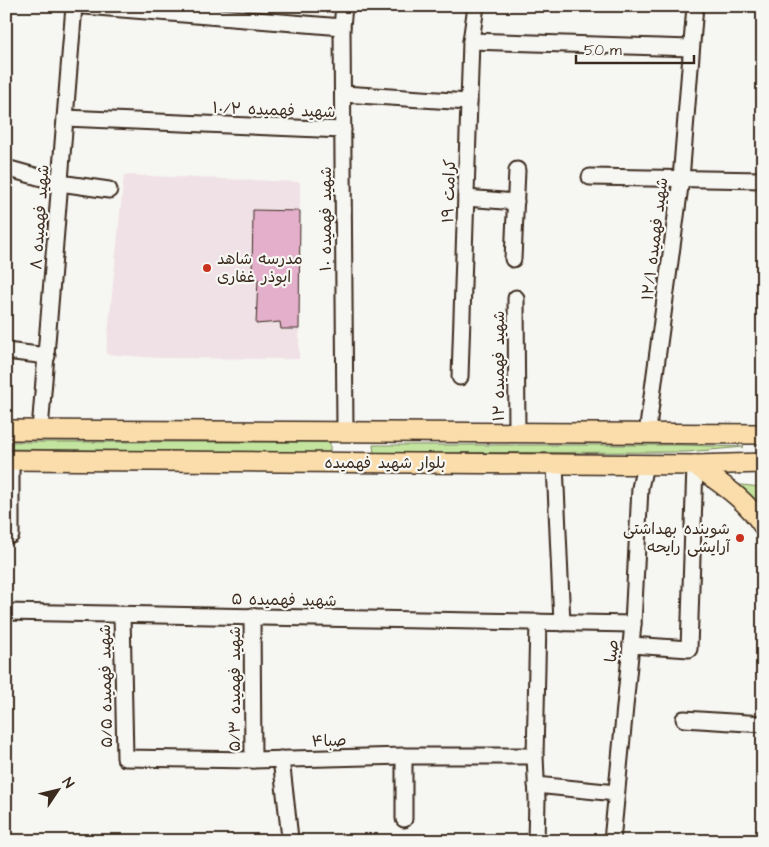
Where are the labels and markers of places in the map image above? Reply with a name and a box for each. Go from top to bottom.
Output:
place label: مدرسه شاهد ابوذر غفاری [217,248,303,288]
marker: مدرسه شاهد ابوذر غفاری [201,262,213,274]
place label: شوینده بهداشتی آرایشی رایحه [623,518,731,558]
marker: شوینده بهداشتی آرایشی رایحه [734,532,746,544]

